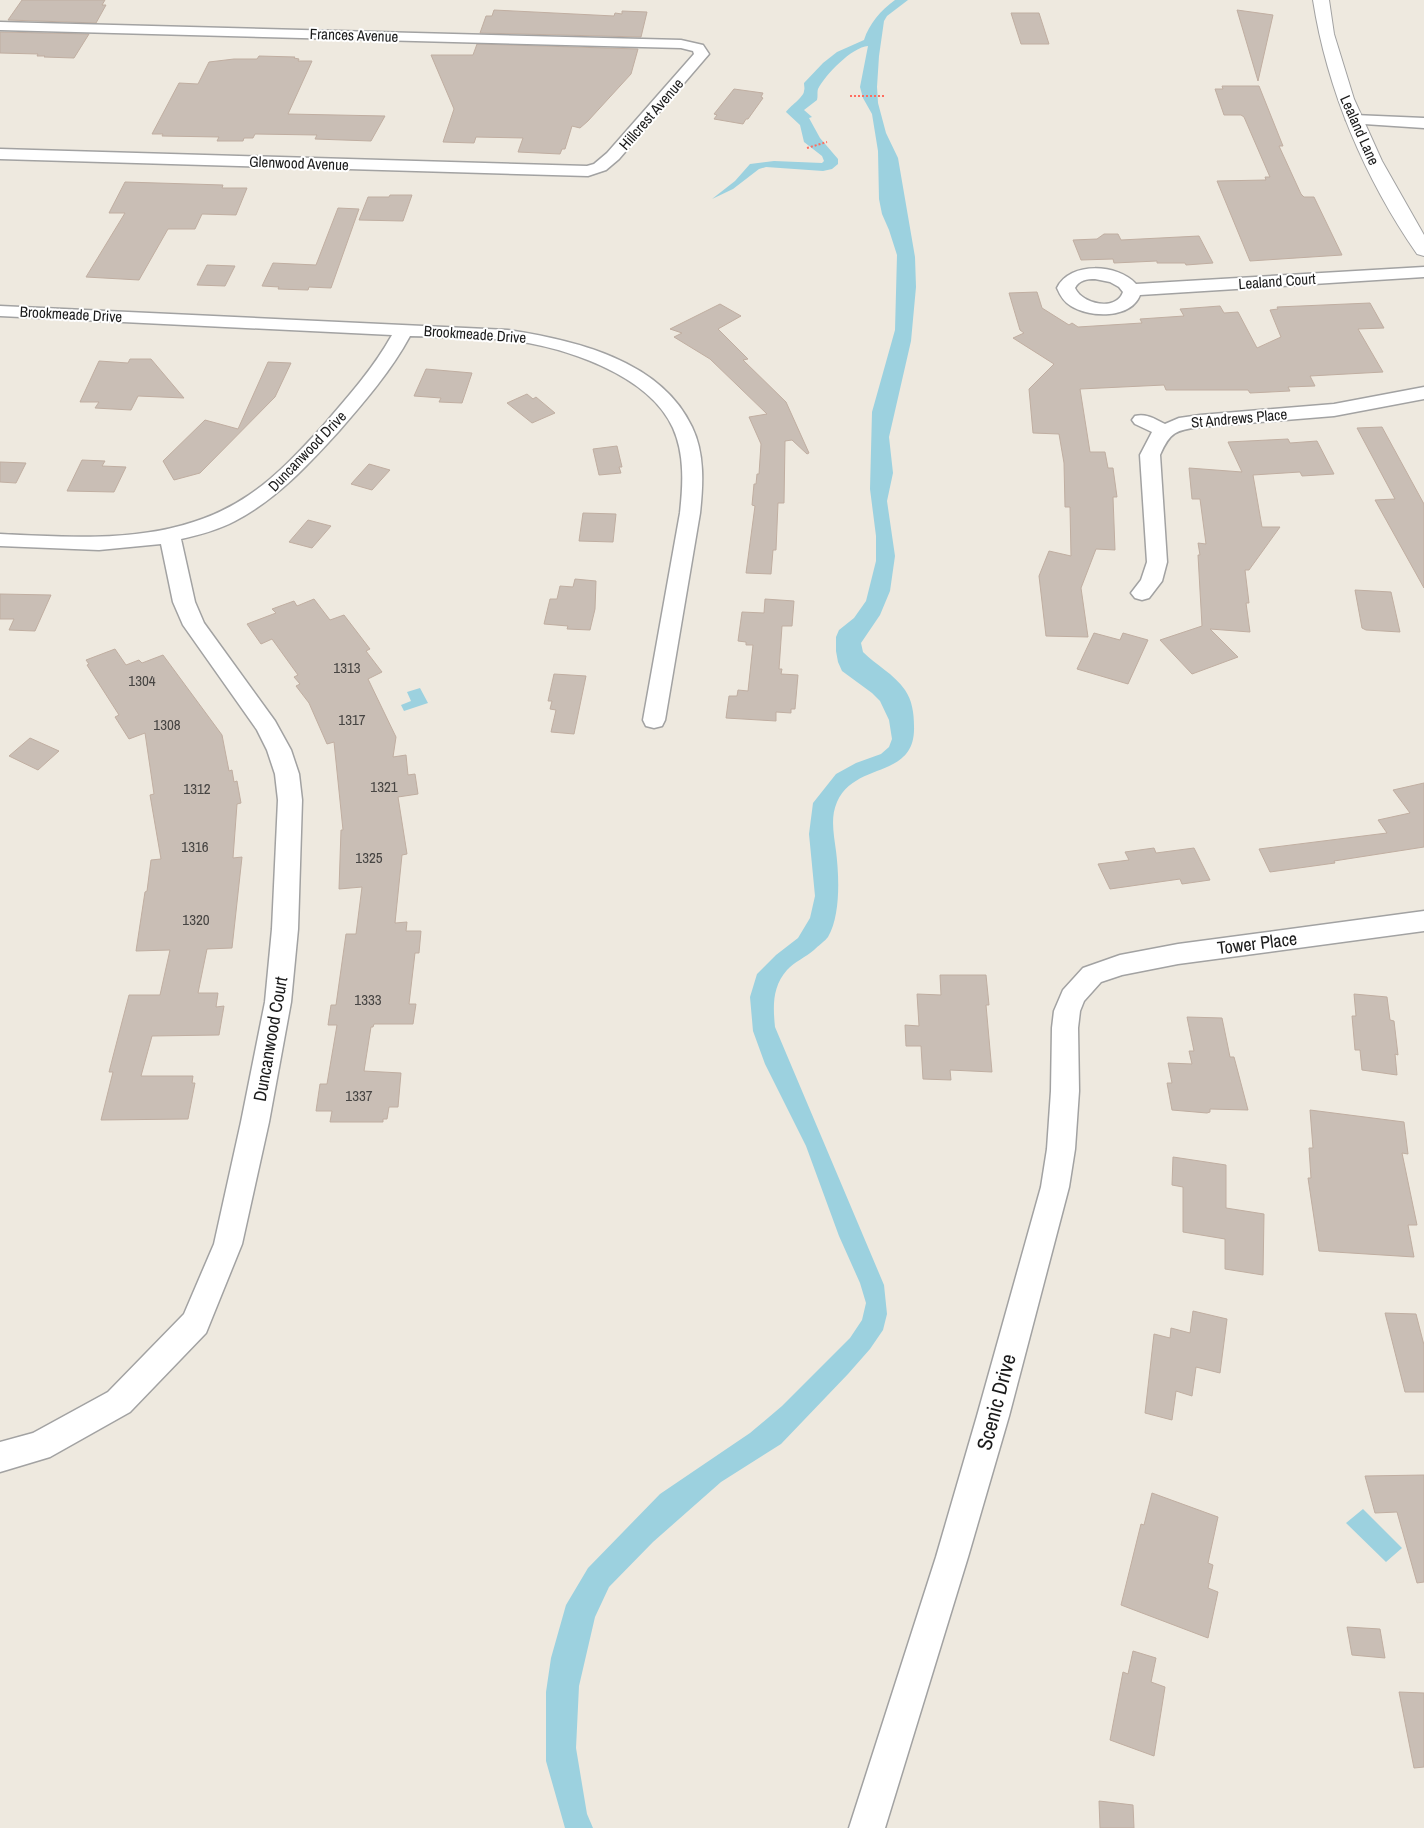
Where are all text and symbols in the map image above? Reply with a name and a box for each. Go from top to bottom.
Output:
street label: Frances Avenue [309,23,399,47]
street label: Hillcrest Avenue [614,74,688,154]
street label: Lealand Lane [1335,92,1385,168]
street label: Glenwood Avenue [249,151,349,175]
street label: Lealand Court [1238,268,1317,294]
street label: Brookmeade Drive [19,301,123,327]
street label: Brookmeade Drive [423,320,527,348]
street label: St Andrews Place [1190,403,1288,433]
street label: Duncanwood Drive [263,406,351,496]
house number: 1313 [333,657,361,678]
house number: 1304 [128,670,156,691]
house number: 1317 [338,709,366,730]
house number: 1308 [153,714,181,735]
house number: 1321 [370,776,398,797]
house number: 1312 [183,778,211,799]
house number: 1316 [181,836,209,857]
house number: 1325 [355,847,383,868]
house number: 1320 [182,909,210,930]
street label: Tower Place [1216,926,1298,960]
street label: Duncanwood Court [247,975,293,1103]
house number: 1333 [354,989,382,1010]
house number: 1337 [345,1085,373,1106]
street label: Scenic Drive [969,1351,1023,1453]

